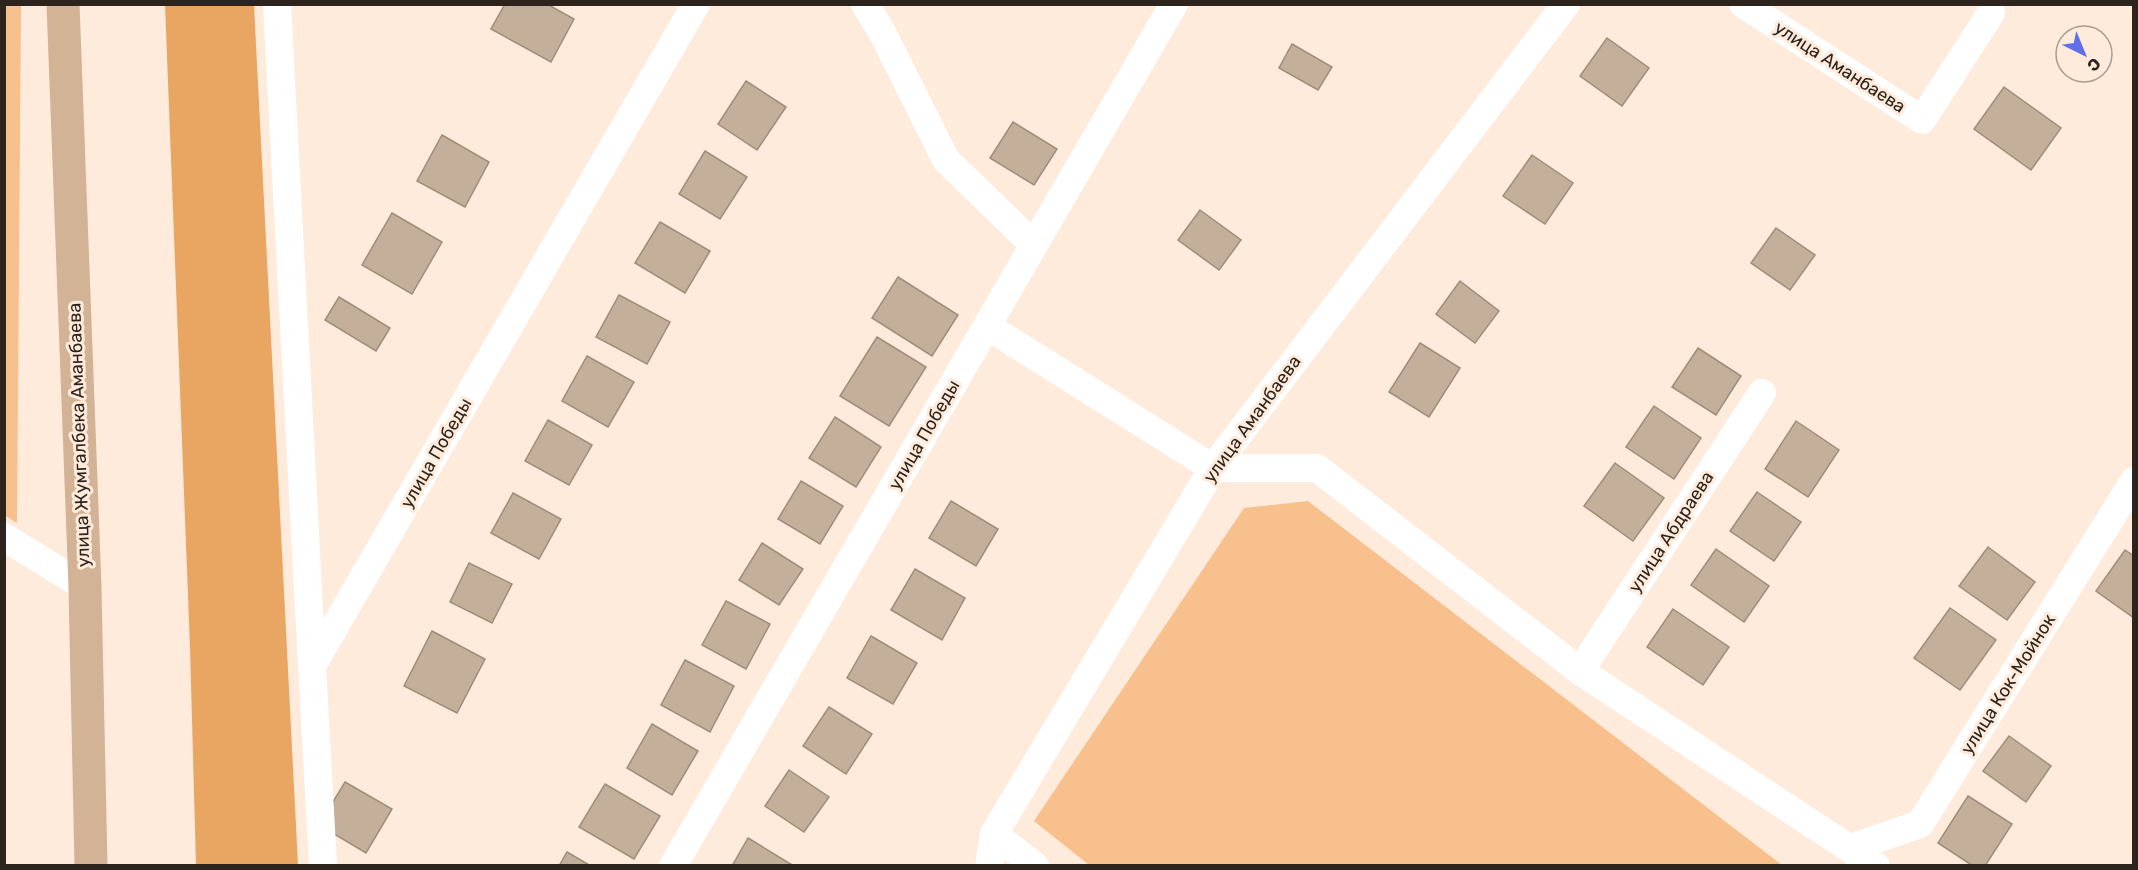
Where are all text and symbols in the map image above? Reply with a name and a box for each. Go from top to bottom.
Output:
street label: улица Аманбаева [1770,16,1910,118]
north arrow [2054,24,2114,84]
text: С [2083,54,2104,75]
street label: улица Жумгалбека Аманбаева [63,302,95,568]
street label: улица Аманбаева [1198,351,1306,487]
street label: улица Победы [884,376,964,494]
street label: улица Победы [396,394,476,512]
street label: улица Абдраева [1624,467,1718,597]
street label: улица Кок-Мойнок [1956,609,2060,758]

